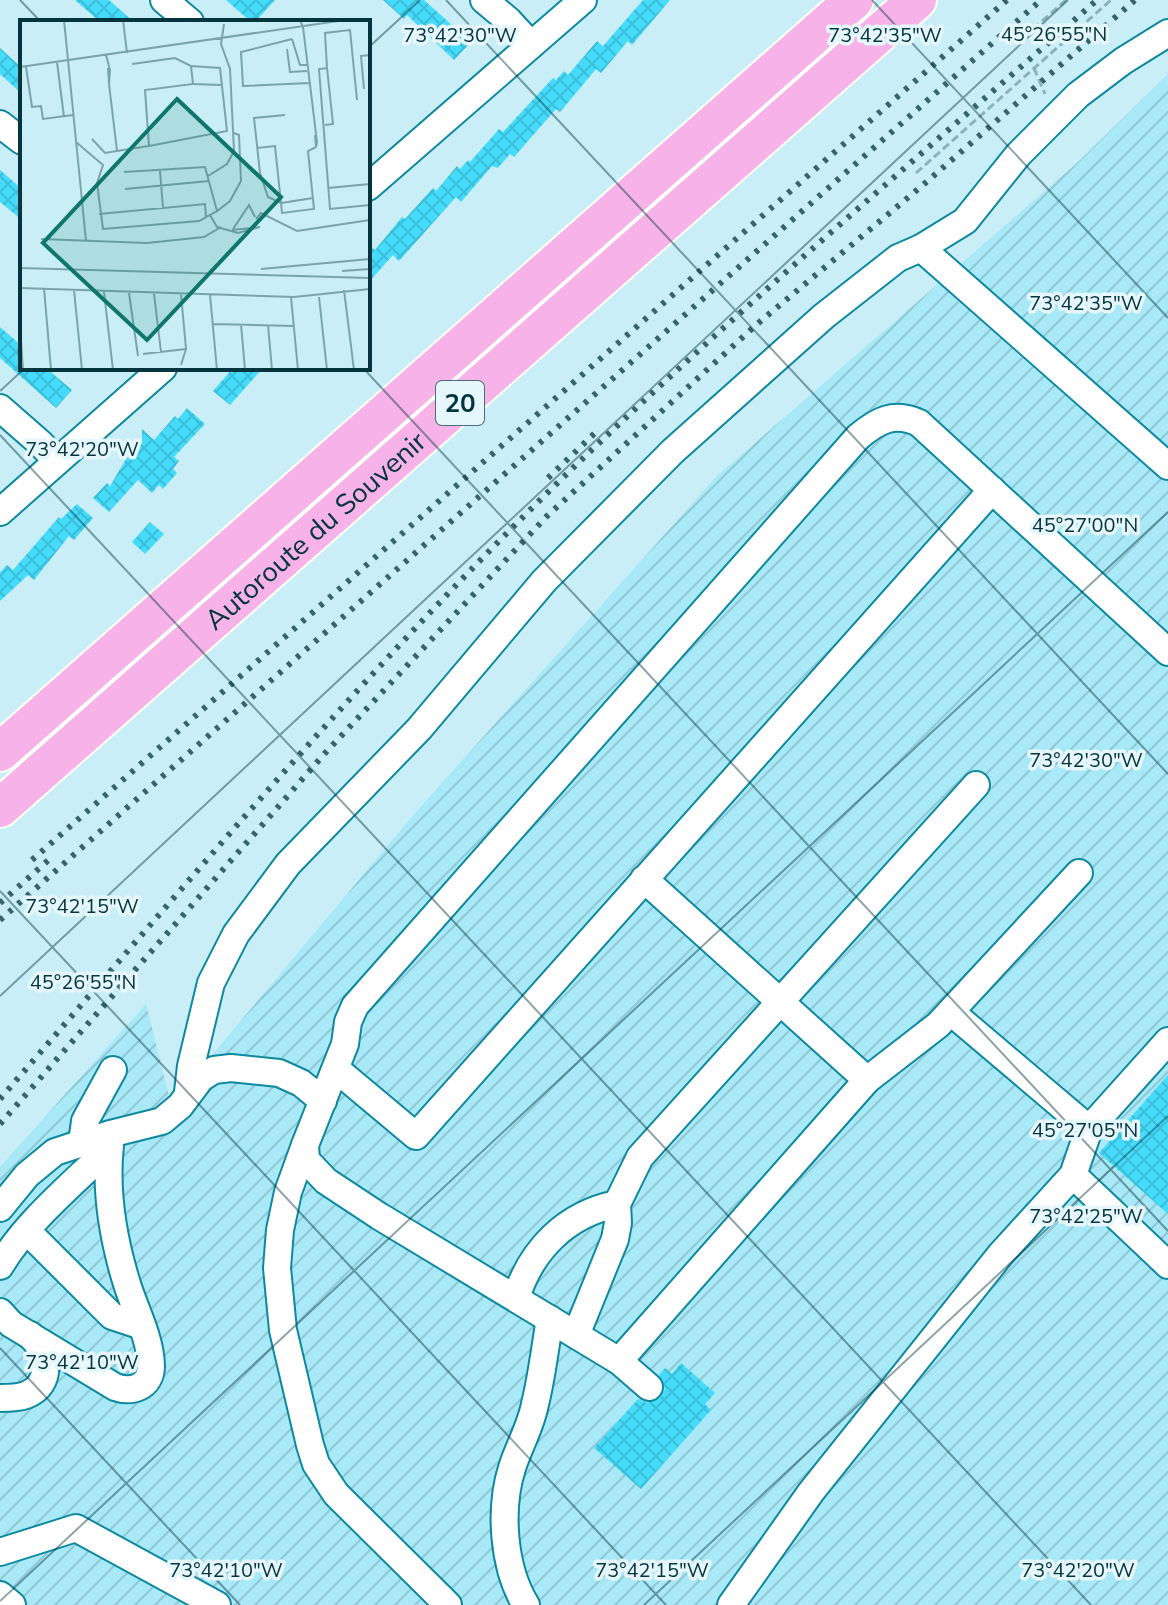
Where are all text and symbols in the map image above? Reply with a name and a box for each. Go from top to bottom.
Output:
inset map [20,20,370,370]
text: 45°26'55"N [1001,21,1107,48]
text: 73°42'30"W [403,22,517,49]
text: 73°42'35"W [828,22,942,49]
text: 73°42'35"W [1029,290,1143,317]
road number: 20 [436,381,484,425]
street label: Autoroute du Souvenir [197,423,435,639]
text: 73°42'20"W [25,436,139,463]
text: 45°27'00"N [1032,512,1138,539]
text: 73°42'30"W [1029,747,1143,774]
text: 73°42'15"W [25,893,139,920]
text: 45°26'55"N [30,969,136,996]
text: 45°27'05"N [1032,1117,1138,1144]
text: 73°42'25"W [1029,1203,1143,1230]
text: 73°42'10"W [25,1349,139,1376]
text: 73°42'10"W [169,1557,283,1584]
text: 73°42'15"W [595,1557,709,1584]
text: 73°42'20"W [1021,1557,1135,1584]

